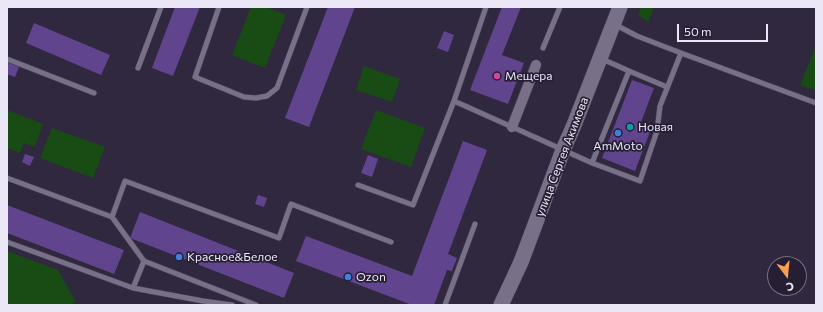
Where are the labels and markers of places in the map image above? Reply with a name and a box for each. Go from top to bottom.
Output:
place label: Мещера [505,69,553,83]
marker: Мещера [492,71,502,81]
place label: Новая [638,120,673,134]
marker: Новая [625,122,635,132]
marker: AmMoto [613,128,623,138]
place label: AmMoto [593,139,643,153]
place label: Красное&Белое [187,250,278,264]
marker: Красное&Белое [174,252,184,262]
place label: Ozon [356,270,386,284]
marker: Ozon [343,272,353,282]

